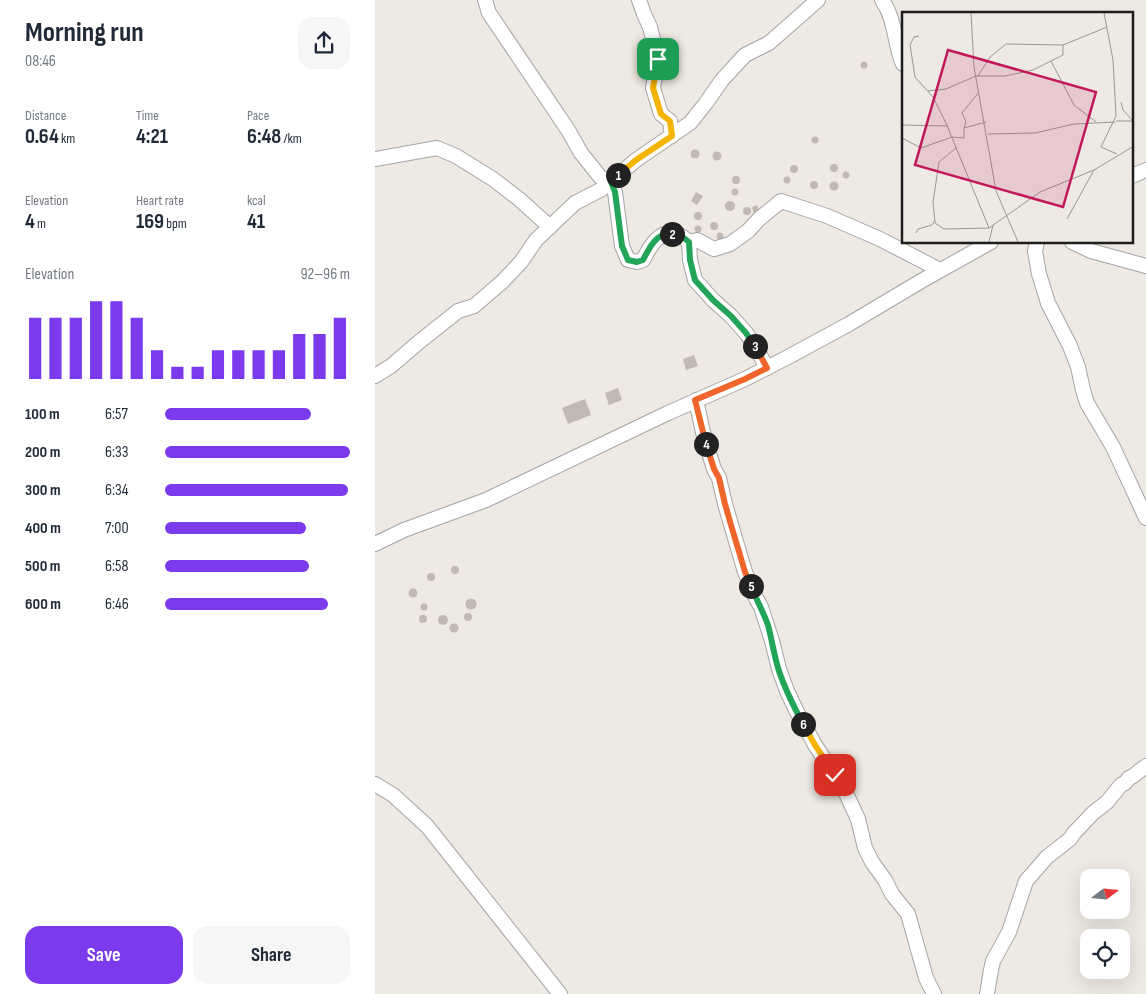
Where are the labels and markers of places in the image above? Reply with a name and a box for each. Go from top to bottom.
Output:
pin [637,38,679,80]
pin: 1 [605,162,631,188]
pin: 2 [659,222,685,246]
pin: 3 [743,334,767,358]
pin: 4 [693,432,719,456]
pin: 5 [739,574,763,598]
pin: 6 [791,712,815,736]
pin [814,754,856,796]

